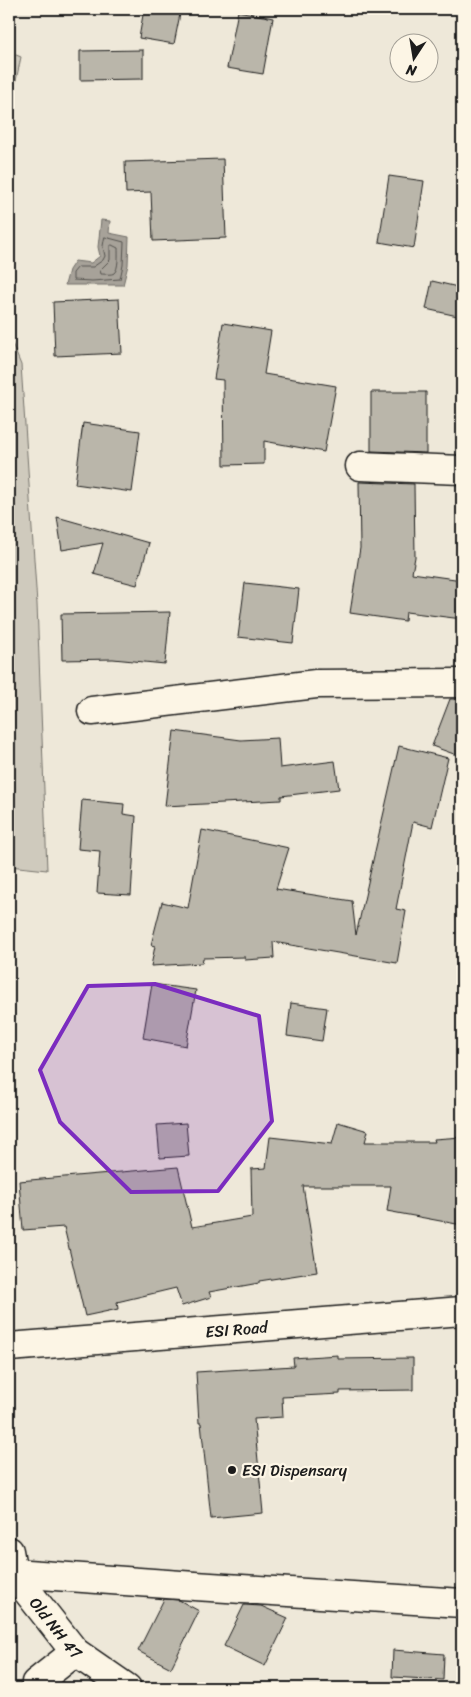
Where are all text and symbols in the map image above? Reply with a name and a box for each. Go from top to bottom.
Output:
north arrow [388,32,438,82]
text: N [404,57,420,84]
street label: ESI Road [204,1312,270,1346]
place label: ESI Dispensary [242,1456,348,1485]
marker: ESI Dispensary [226,1464,238,1476]
street label: Old NH 47 [22,1590,88,1668]

